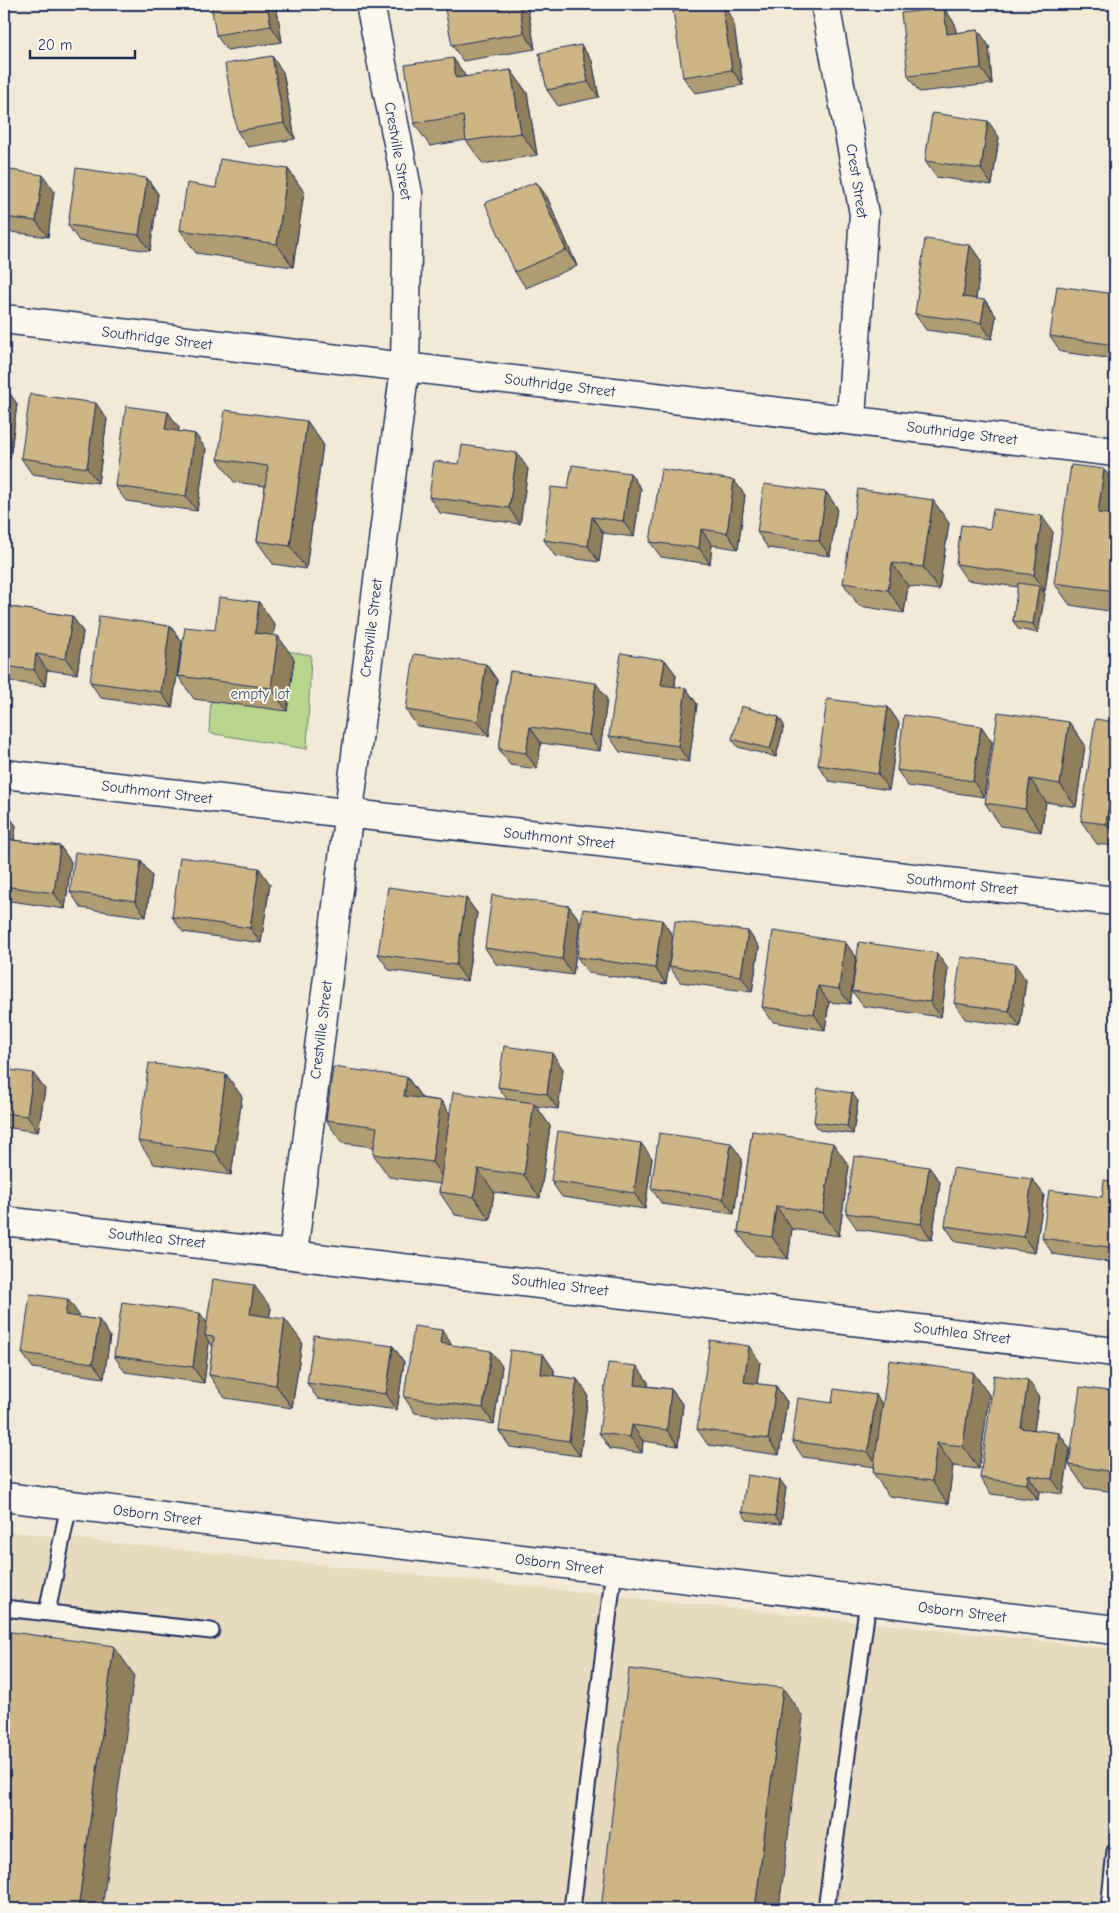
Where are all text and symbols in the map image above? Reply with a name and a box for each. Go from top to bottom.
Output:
scale bar [30,28,135,60]
text: 20 m [38,36,72,54]
street label: Crestville Street [381,101,416,202]
street label: Crest Street [842,142,872,220]
street label: Southridge Street [101,322,214,354]
street label: Southridge Street [504,369,617,401]
street label: Southridge Street [906,417,1019,449]
street label: Crestville Street [356,577,386,678]
park label: empty lot [230,685,290,703]
street label: Southmont Street [100,776,214,808]
street label: Southmont Street [503,823,616,853]
street label: Southmont Street [906,869,1019,899]
street label: Crestville Street [306,979,336,1080]
street label: Southlea Street [108,1224,207,1252]
street label: Southlea Street [511,1270,610,1300]
street label: Southlea Street [913,1318,1012,1348]
street label: Osborn Street [112,1501,203,1529]
street label: Osborn Street [514,1550,605,1578]
street label: Osborn Street [917,1598,1008,1626]

